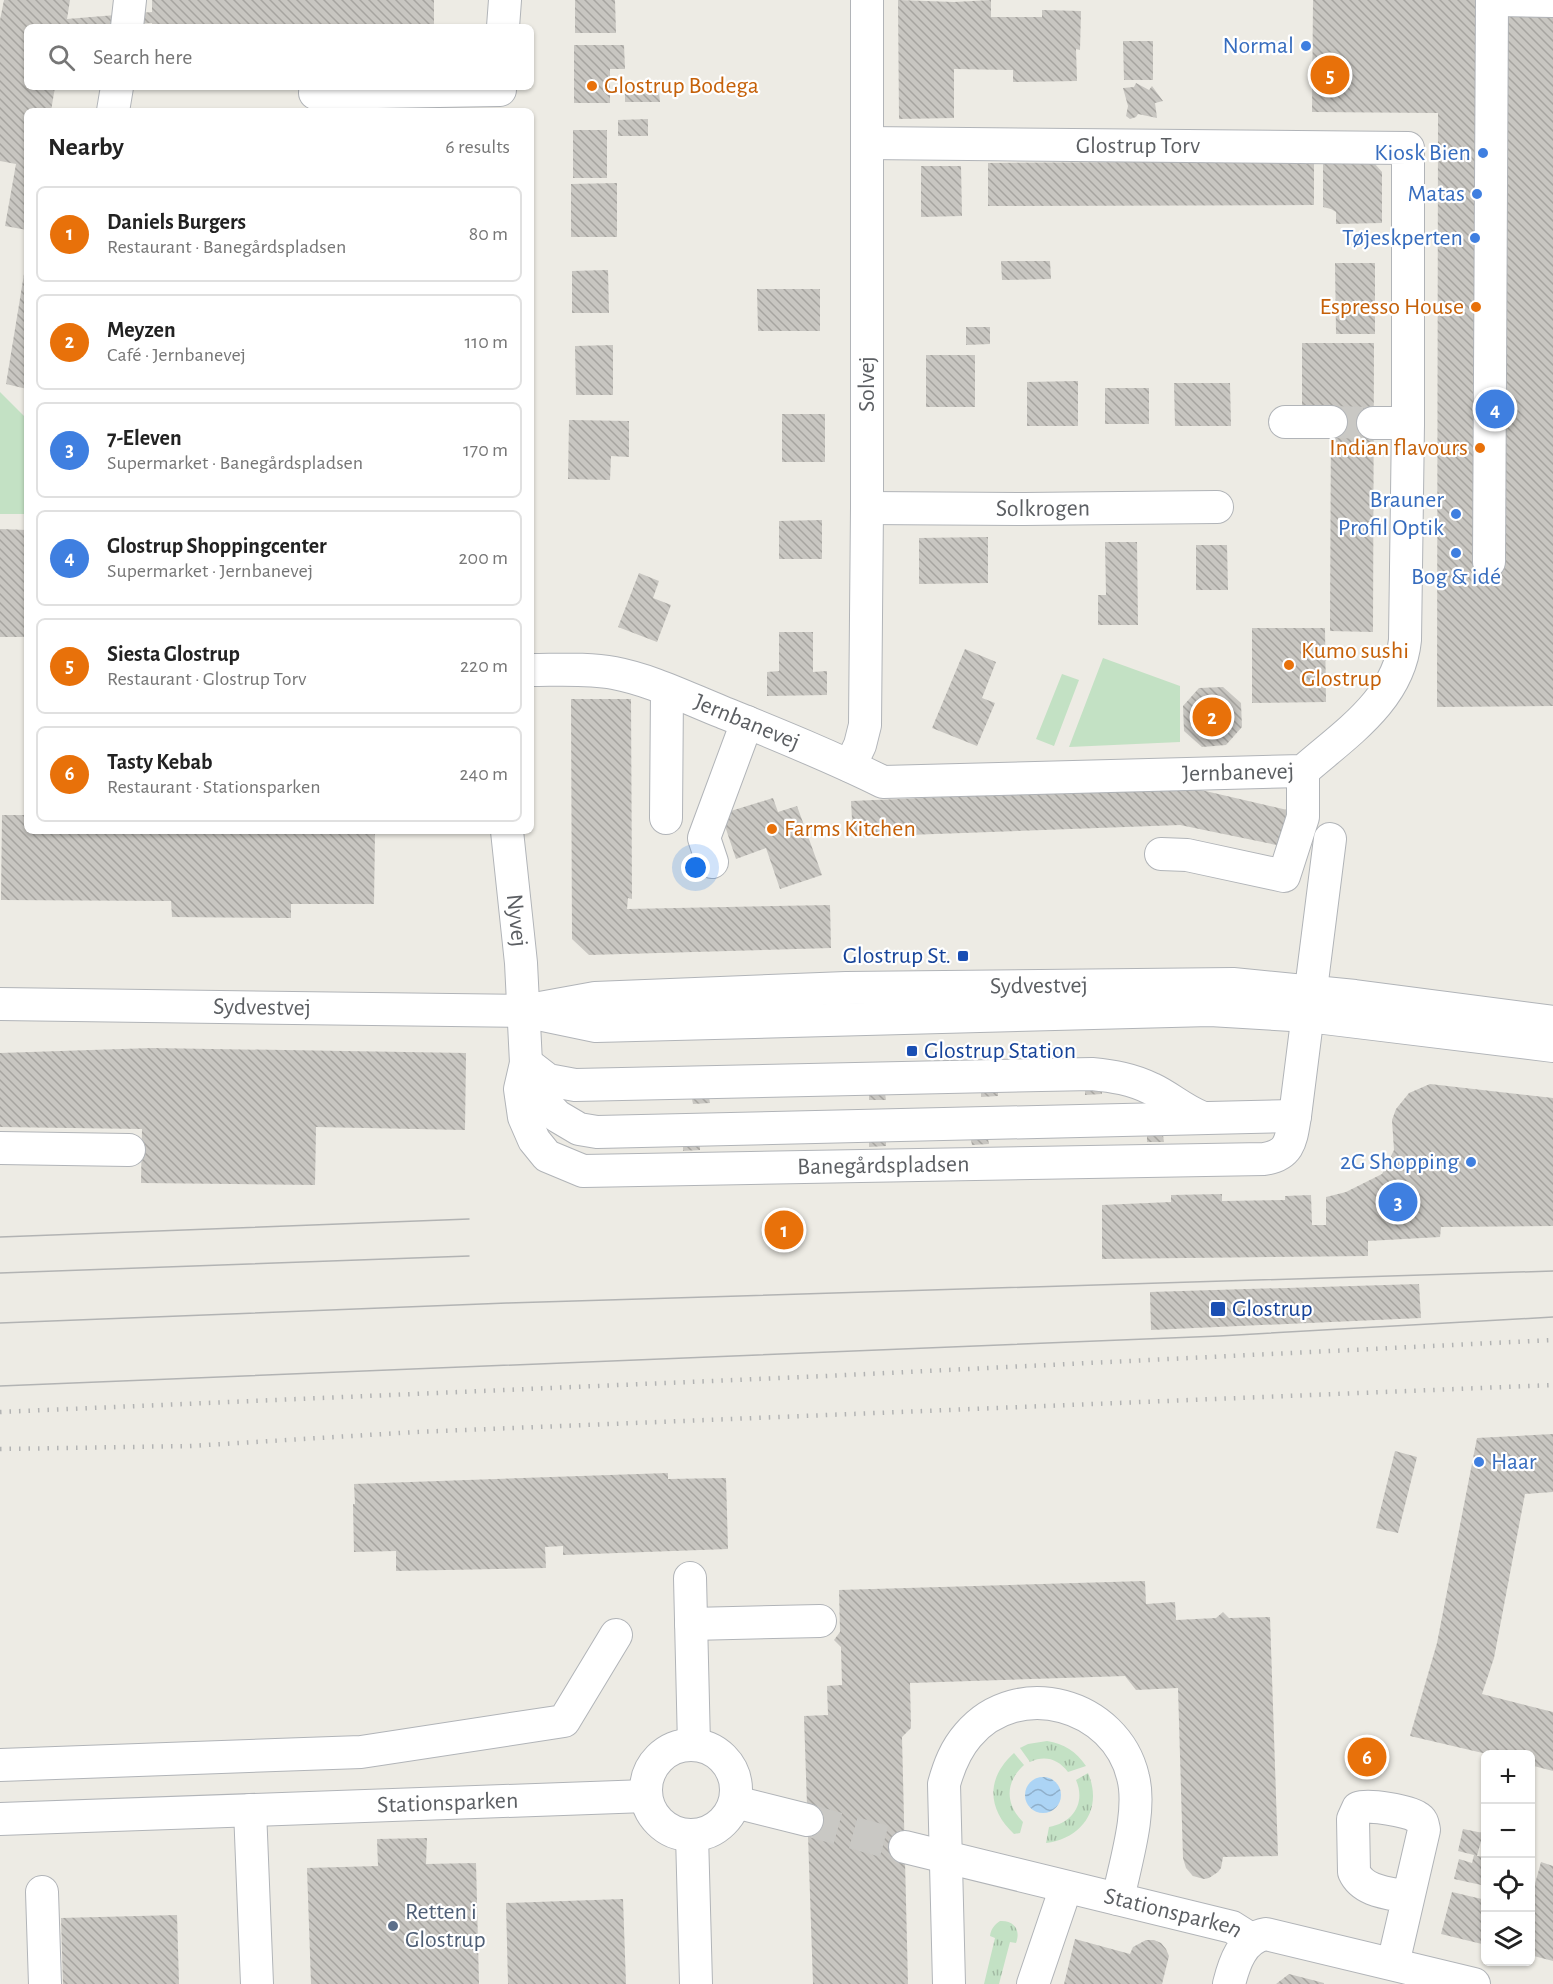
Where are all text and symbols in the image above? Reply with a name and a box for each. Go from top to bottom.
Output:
search box [24,24,534,90]
place label: Normal [1223,34,1294,58]
marker: Normal [1299,39,1313,53]
icon: search [45,41,78,74]
text: Search here [93,46,192,68]
pin: 5 [1310,52,1350,98]
place label: Glostrup Bodega [604,74,759,98]
marker: Glostrup Bodega [585,79,599,93]
text: Nearby [48,134,124,160]
street label: Glostrup Torv [1076,134,1200,158]
text: 6 results [445,137,510,157]
place label: Kiosk Bien [1374,141,1471,165]
marker: Kiosk Bien [1476,146,1490,160]
place label: Matas [1408,182,1465,206]
marker: Matas [1470,187,1484,201]
text: Daniels Burgers [107,211,246,233]
text: 1 [66,224,73,244]
text: 80 m [469,224,508,244]
place label: Tøjeskperten [1342,226,1463,250]
marker: Tøjeskperten [1468,231,1482,245]
text: Restaurant · Banegårdspladsen [107,237,346,257]
place label: Espresso House [1319,295,1464,319]
marker: Espresso House [1469,300,1483,314]
text: Meyzen [107,319,176,341]
text: 2 [65,332,74,352]
text: 110 m [464,332,508,352]
text: Café · Jernbanevej [107,345,246,365]
street label: Solvej [855,356,879,412]
pin: 4 [1476,386,1514,432]
text: 7-Eleven [107,427,182,449]
place label: Indian flavours [1329,436,1468,460]
text: 3 [65,440,74,460]
text: 170 m [463,440,508,460]
marker: Indian flavours [1473,441,1487,455]
text: Supermarket · Banegårdspladsen [107,453,363,473]
place label: Brauner Profil Optik [1338,488,1444,540]
street label: Solkrogen [996,496,1090,521]
marker: Brauner Profil Optik [1449,507,1463,521]
text: Glostrup Shoppingcenter [107,535,327,557]
marker: Bog & idé [1449,546,1463,560]
text: 4 [64,548,75,568]
text: 200 m [458,548,508,568]
text: Supermarket · Jernbanevej [107,561,313,581]
place label: Bog & idé [1411,565,1501,589]
place label: Kumo sushi Glostrup [1301,639,1409,691]
text: Siesta Glostrup [107,643,240,665]
text: 5 [65,656,74,676]
text: 220 m [460,656,508,676]
marker: Kumo sushi Glostrup [1282,658,1296,672]
text: Restaurant · Glostrup Torv [107,669,307,689]
street label: Jernbanevej [690,690,803,755]
pin: 2 [1192,694,1232,740]
text: Tasty Kebab [107,751,213,773]
street label: Jernbanevej [1182,759,1294,786]
text: 6 [65,764,74,784]
text: 240 m [459,764,508,784]
text: Restaurant · Stationsparken [107,777,320,797]
place label: Farms Kitchen [784,817,916,841]
marker: Farms Kitchen [765,822,779,836]
your location [681,853,710,882]
street label: Nyvej [502,893,531,948]
place label: Glostrup St. [843,944,951,968]
marker: Glostrup St. [956,949,970,963]
street label: Sydvestvej [990,974,1088,999]
street label: Sydvestvej [213,995,311,1020]
place label: Glostrup Station [924,1039,1076,1063]
marker: Glostrup Station [905,1044,919,1058]
place label: 2G Shopping [1340,1150,1459,1174]
street label: Banegårdspladsen [797,1152,970,1179]
marker: 2G Shopping [1464,1155,1478,1169]
pin: 3 [1378,1180,1418,1224]
pin: 1 [764,1208,804,1252]
place label: Glostrup [1232,1297,1313,1321]
marker: Glostrup [1209,1300,1227,1318]
place label: Haar [1491,1450,1537,1474]
marker: Haar [1472,1455,1486,1469]
pin: 6 [1348,1734,1386,1780]
map controls [1481,1750,1535,1966]
button: + [1481,1750,1535,1804]
street label: Stationsparken [377,1789,519,1818]
button: − [1481,1804,1535,1858]
button: locate [1481,1858,1535,1912]
street label: Stationsparken [1102,1884,1247,1942]
place label: Retten i Glostrup [405,1900,486,1952]
button: layers [1481,1912,1535,1966]
marker: Retten i Glostrup [386,1919,400,1933]

